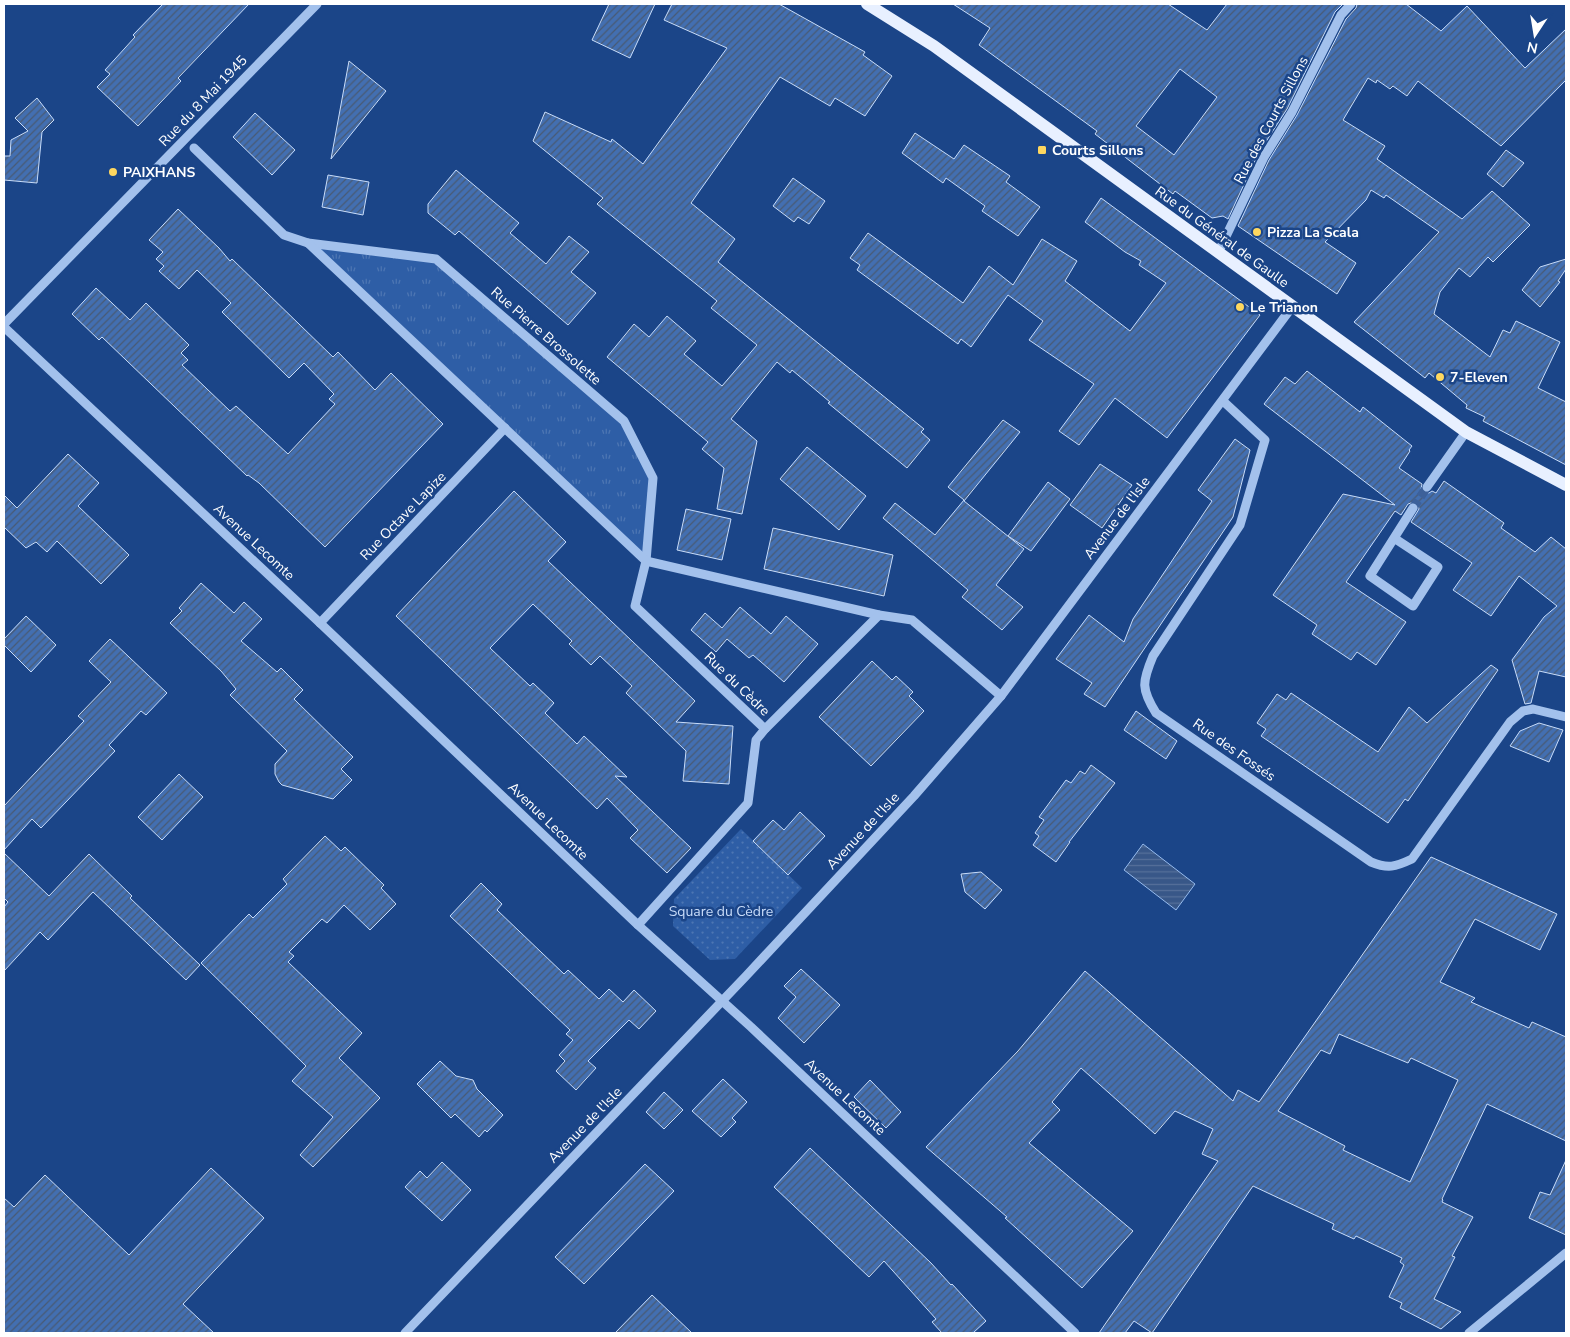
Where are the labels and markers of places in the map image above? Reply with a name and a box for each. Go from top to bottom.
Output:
place label: Courts Sillons [1052,141,1144,160]
marker: Courts Sillons [1036,144,1048,156]
place label: PAIXHANS [123,163,196,182]
marker: PAIXHANS [107,166,119,178]
place label: Pizza La Scala [1267,223,1359,242]
marker: Pizza La Scala [1251,226,1263,238]
place label: Le Trianon [1250,298,1318,317]
marker: Le Trianon [1234,301,1246,313]
place label: 7-Eleven [1450,368,1508,387]
marker: 7-Eleven [1434,371,1446,383]

